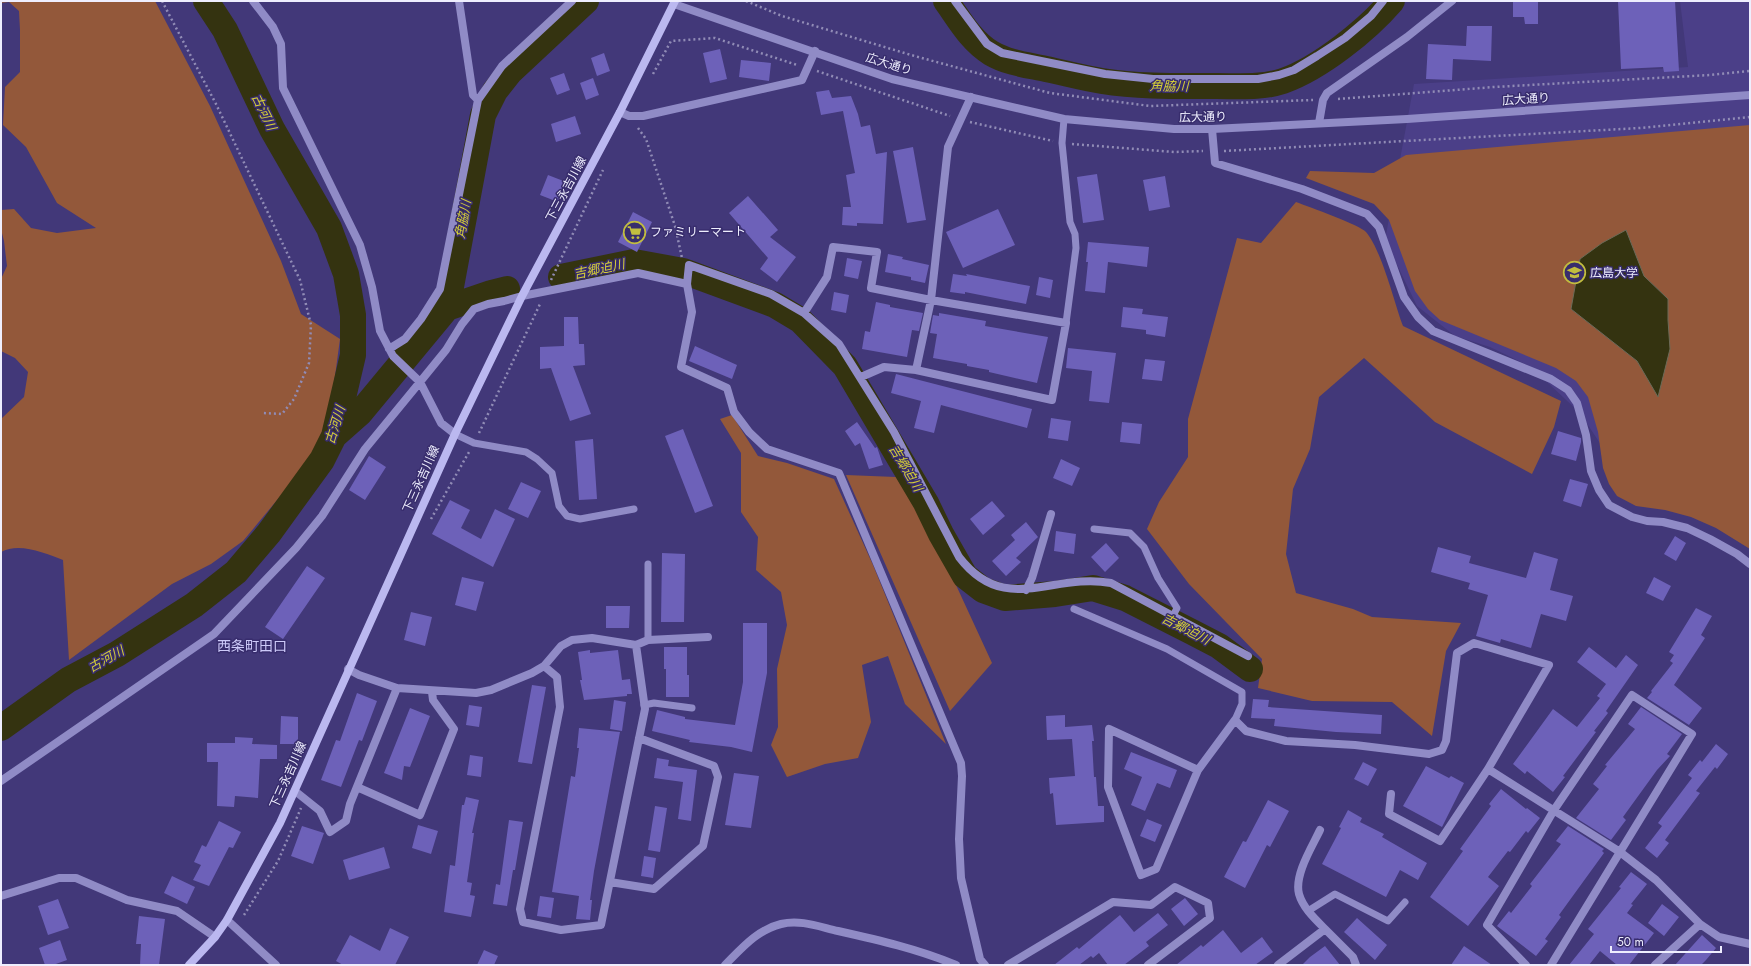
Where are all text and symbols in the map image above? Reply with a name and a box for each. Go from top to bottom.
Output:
street label: 広大通り [863,48,915,80]
water label: 角脇川 [1149,76,1191,96]
street label: 広大通り [1501,88,1551,110]
water label: 古河川 [247,90,282,135]
street label: 広大通り [1179,108,1227,126]
street label: 下三永吉川線 [541,153,591,225]
water label: 角脇川 [450,196,476,240]
supermarket icon: ファミリーマート [622,219,648,245]
place label: ファミリーマート [650,223,746,241]
water label: 吉郷迫川 [572,254,628,284]
school or university icon: 広島大学 [1562,260,1588,286]
place label: 広島大学 [1590,264,1638,282]
water label: 古河川 [320,402,350,446]
water label: 吉郷迫川 [884,441,929,497]
street label: 下三永吉川線 [398,442,444,516]
water label: 吉郷迫川 [1159,609,1215,650]
district label: 西条町田口 [217,636,287,656]
water label: 古河川 [84,640,129,677]
street label: 下三永吉川線 [265,738,311,812]
scale bar [1611,928,1721,954]
text: 50 m [1617,933,1644,951]

